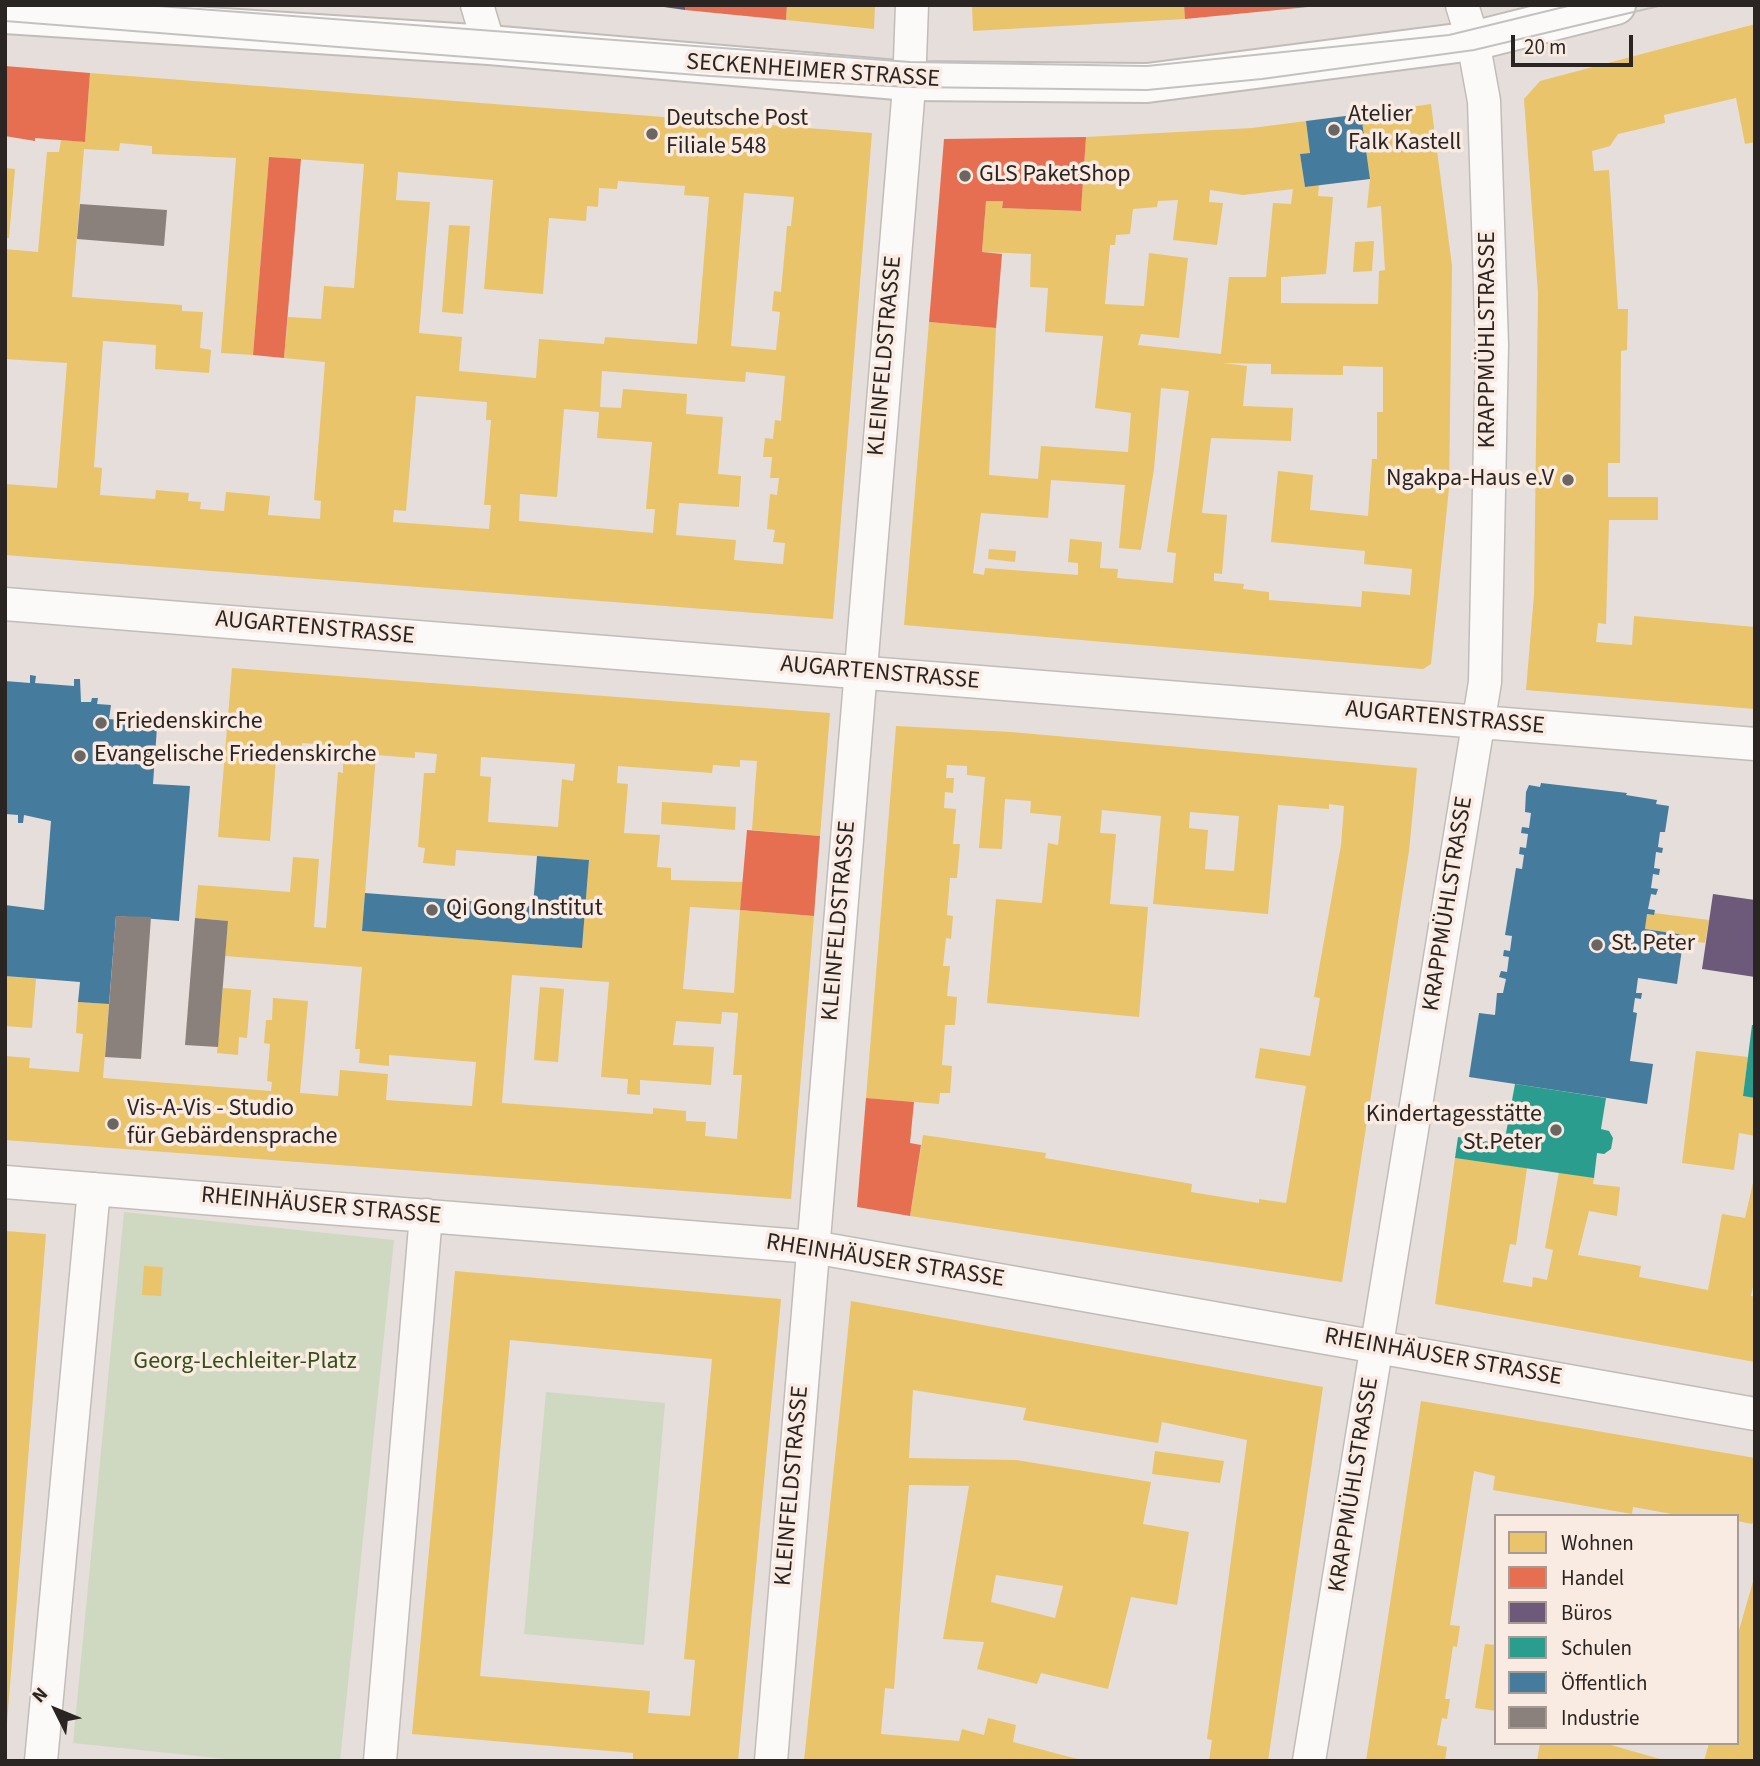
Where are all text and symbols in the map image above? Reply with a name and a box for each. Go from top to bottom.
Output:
scale bar [1515,21,1638,65]
text: 20 m [1524,32,1566,62]
street label: SECKENHEIMER STRASSE [685,49,941,95]
place label: Atelier Falk Kastell [1348,102,1461,158]
place label: Deutsche Post Filiale 548 [666,106,808,162]
marker: Atelier Falk Kastell [1326,122,1342,138]
marker: Deutsche Post Filiale 548 [644,126,660,142]
place label: GLS PaketShop [979,162,1131,190]
marker: GLS PaketShop [957,168,973,184]
street label: KRAPPMÜHLSTRASSE [1475,231,1503,449]
street label: KLEINFELDSTRASSE [863,255,909,457]
place label: Ngakpa-Haus e.V [1386,466,1554,494]
marker: Ngakpa-Haus e.V [1560,472,1576,488]
street label: AUGARTENSTRASSE [214,606,416,652]
street label: AUGARTENSTRASSE [779,651,981,697]
street label: AUGARTENSTRASSE [1344,696,1546,742]
place label: Friedenskirche [115,709,263,737]
marker: Friedenskirche [93,715,109,731]
place label: Evangelische Friedenskirche [94,742,377,770]
marker: Evangelische Friedenskirche [72,748,88,764]
street label: KRAPPMÜHLSTRASSE [1418,795,1480,1013]
street label: KLEINFELDSTRASSE [817,820,863,1022]
place label: Qi Gong Institut [446,896,603,924]
marker: Qi Gong Institut [424,902,440,918]
place label: St. Peter [1611,931,1695,959]
marker: St. Peter [1589,937,1605,953]
place label: Vis-A-Vis - Studio für Gebärdensprache [127,1096,338,1152]
place label: Kindertagesstätte St.Peter [1366,1102,1542,1158]
marker: Vis-A-Vis - Studio für Gebärdensprache [105,1116,121,1132]
marker: Kindertagesstätte St.Peter [1548,1122,1564,1138]
street label: RHEINHÄUSER STRASSE [200,1182,442,1232]
street label: RHEINHÄUSER STRASSE [764,1229,1006,1295]
street label: RHEINHÄUSER STRASSE [1322,1323,1564,1393]
park label: Georg-Lechleiter-Platz [133,1349,357,1377]
street label: KRAPPMÜHLSTRASSE [1324,1376,1386,1594]
street label: KLEINFELDSTRASSE [770,1385,816,1587]
legend [1494,1514,1739,1745]
text: Wohnen [1561,1528,1634,1558]
text: Handel [1561,1563,1624,1593]
text: Büros [1561,1598,1612,1628]
text: Schulen [1561,1633,1632,1663]
text: Öffentlich [1561,1668,1647,1698]
north arrow [21,1675,91,1745]
text: N [26,1682,54,1709]
text: Industrie [1561,1703,1639,1733]

